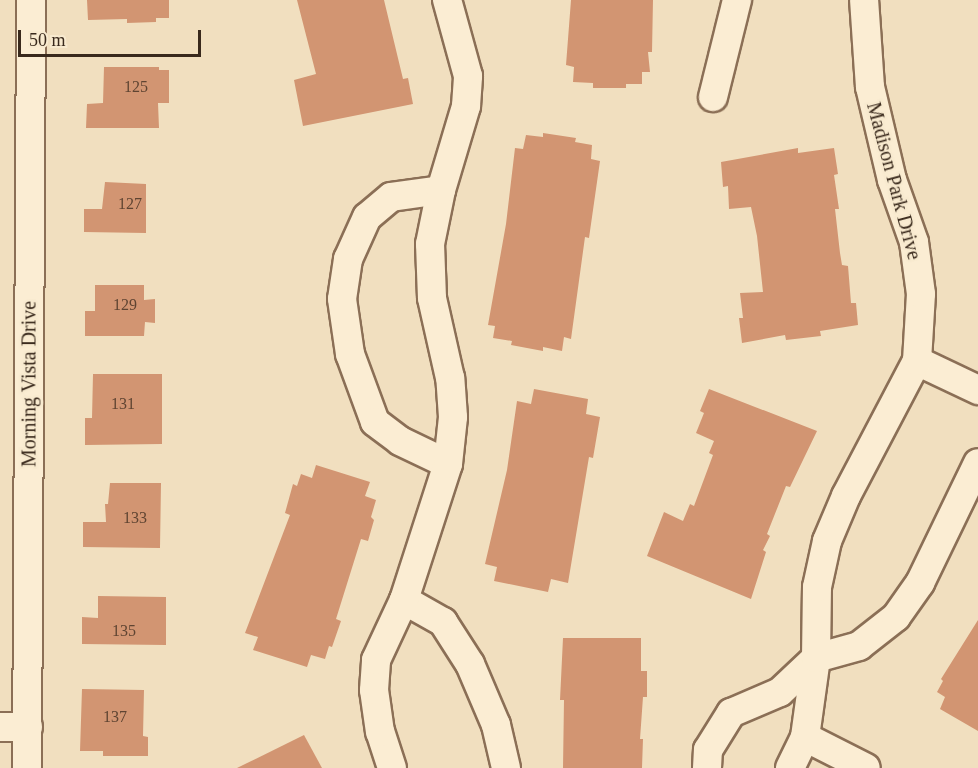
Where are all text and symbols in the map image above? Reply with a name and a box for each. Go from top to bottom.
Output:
scale bar [21,18,204,56]
text: 50 m [29,30,66,50]
house number: 125 [124,77,148,97]
street label: Madison Park Drive [861,100,927,262]
house number: 127 [118,194,142,214]
house number: 129 [113,295,137,315]
street label: Morning Vista Drive [17,301,41,467]
house number: 131 [111,394,135,414]
house number: 133 [123,508,147,528]
house number: 135 [112,621,136,641]
house number: 137 [103,707,127,727]

